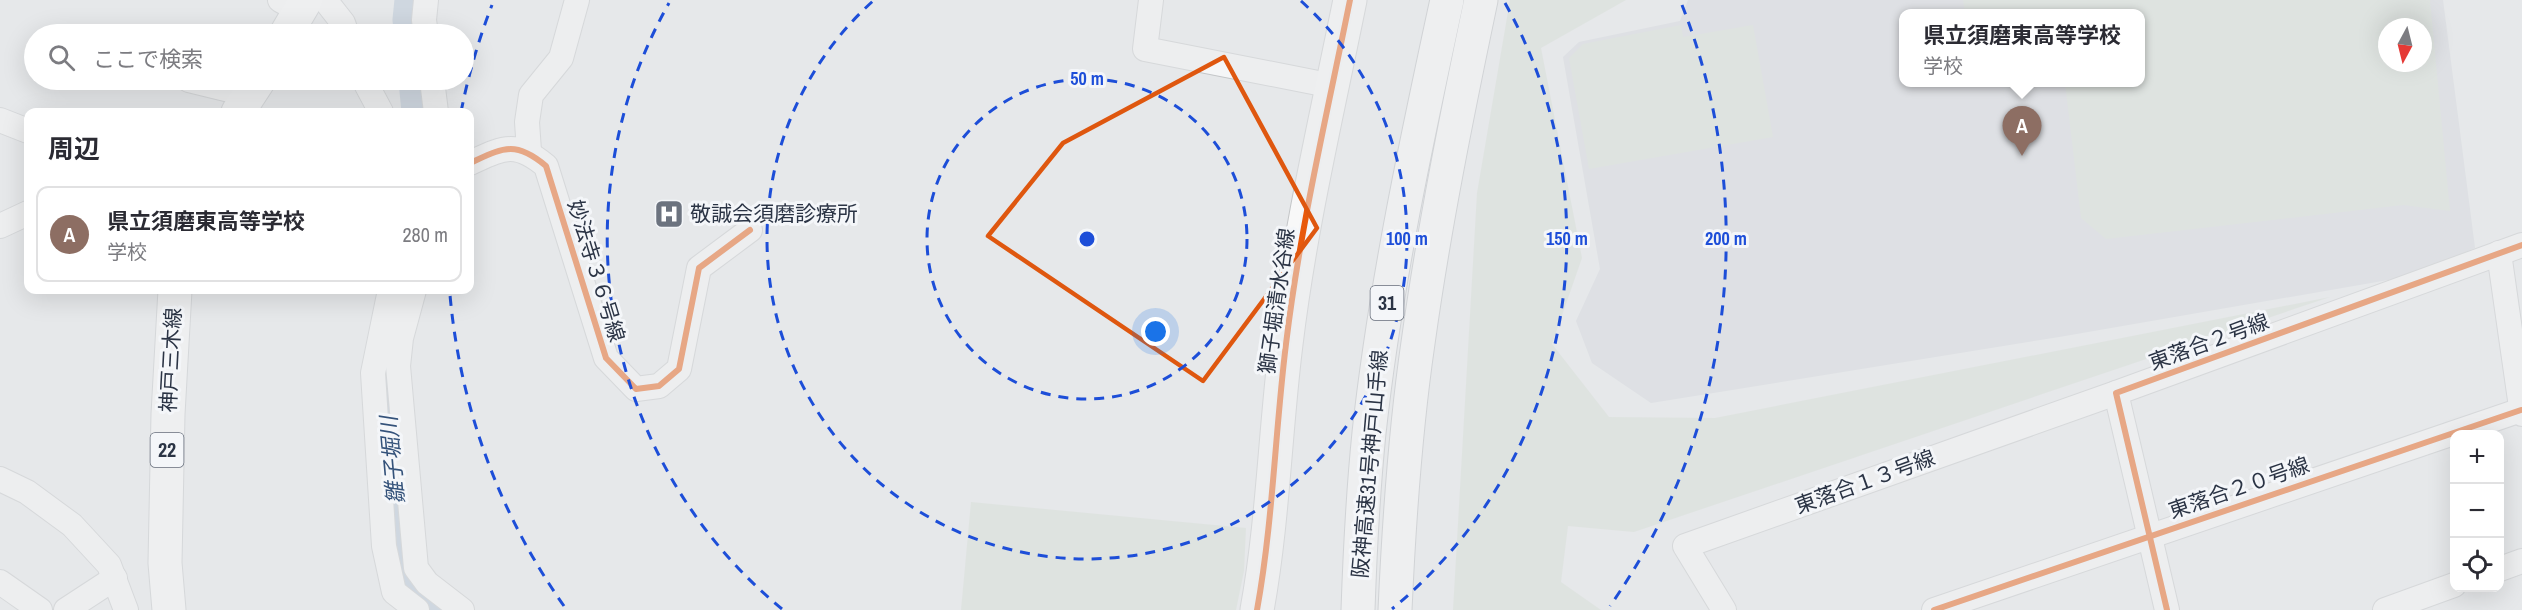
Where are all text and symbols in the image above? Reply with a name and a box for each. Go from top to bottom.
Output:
popup [1899,9,2145,87]
north arrow [2378,18,2432,72]
text: 県立須磨東高等学校 [1923,20,2121,50]
search box [24,24,474,90]
icon: search [45,41,78,74]
text: ここで検索 [93,44,203,74]
text: 学校 [1923,52,1963,79]
text: 50 m [1070,66,1104,91]
pin: A [2002,106,2042,156]
text: 周辺 [48,131,100,166]
street label: 妙法寺３６号線 [561,196,632,345]
hospital icon: 敬誠会須磨診療所 [653,198,685,230]
place label: 敬誠会須磨診療所 [690,199,858,228]
text: 県立須磨東高等学校 [107,206,305,236]
text: A [64,221,75,248]
text: 280 m [402,221,448,248]
street label: 獅子堀清水谷線 [1252,226,1301,376]
text: 100 m [1386,226,1428,251]
text: 150 m [1546,226,1588,251]
text: 200 m [1705,226,1747,251]
centre of rings [1077,229,1097,249]
text: 学校 [107,238,147,265]
road number: 31 [1370,286,1404,320]
street label: 東落合２号線 [2145,306,2273,377]
street label: 神戸三木線 [153,307,188,413]
your location [1141,317,1170,346]
street label: 阪神高速31号神戸山手線 [1345,349,1394,579]
water label: 雛子堀川 [373,413,411,505]
map controls [2450,430,2504,592]
button: + [2450,430,2504,484]
road number: 22 [150,433,184,467]
street label: 東落合１３号線 [1791,443,1939,520]
street label: 東落合２０号線 [2165,450,2313,525]
button: − [2450,484,2504,538]
button: locate [2450,538,2504,592]

